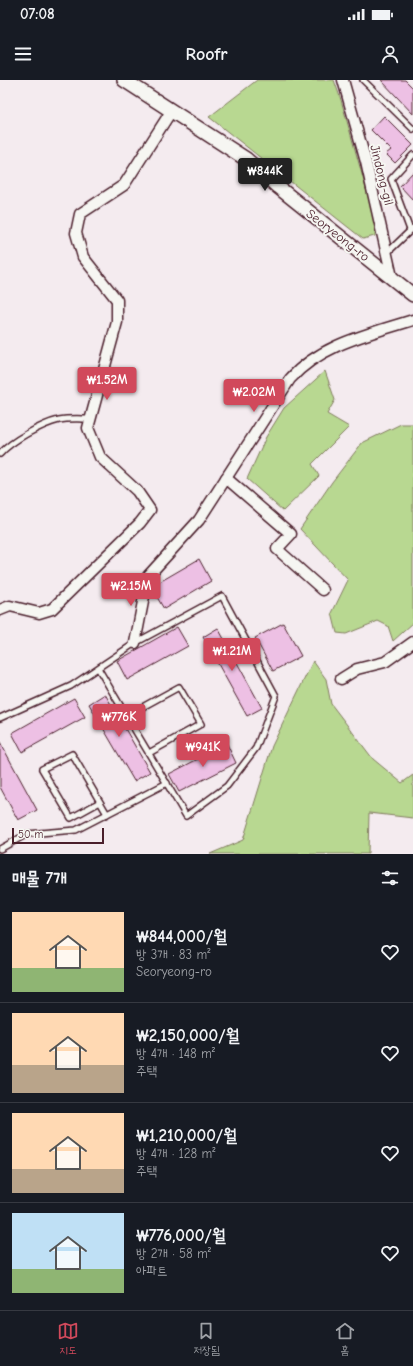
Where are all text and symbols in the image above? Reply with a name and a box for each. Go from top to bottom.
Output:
text: 07:08 [20,5,55,23]
icon: menu [12,43,34,65]
icon: person [379,43,401,65]
text: Roofr [185,44,228,65]
street label: Jindong-gil [367,143,397,207]
pin: ₩844K [237,158,293,192]
text: ₩844K [247,163,283,178]
street label: Seoryeong-ro [303,206,373,264]
pin: ₩1.52M [74,367,140,401]
text: ₩1.52M [87,372,128,387]
pin: ₩2.02M [221,379,287,413]
text: ₩2.02M [233,384,275,399]
pin: ₩2.15M [98,573,164,607]
text: ₩2.15M [111,578,152,593]
pin: ₩1.21M [199,638,265,672]
text: ₩1.21M [212,643,252,658]
pin: ₩776K [91,704,147,738]
text: ₩776K [102,709,136,724]
pin: ₩941K [175,734,231,768]
text: ₩941K [186,739,221,754]
scale bar [12,826,104,845]
text: 50 m [18,828,43,841]
icon: filters [379,867,401,889]
text: 매물 7개 [12,869,67,888]
text: ₩844,000/월 [136,927,227,946]
icon: home [44,928,92,976]
icon: heart [379,941,401,963]
text: 방 3개 · 83 m² [136,947,210,962]
text: Seoryeong-ro [136,964,212,979]
text: ₩2,150,000/월 [136,1026,239,1045]
icon: home [44,1029,92,1077]
icon: heart [379,1042,401,1064]
text: 방 4개 · 148 m² [136,1046,215,1061]
text: 주택 [136,1063,157,1078]
text: ₩1,210,000/월 [136,1126,237,1145]
icon: home [44,1129,92,1177]
icon: heart [379,1142,401,1164]
text: 방 4개 · 128 m² [136,1146,216,1161]
text: 주택 [136,1163,157,1178]
text: ₩776,000/월 [136,1226,226,1245]
icon: home [44,1229,92,1277]
icon: heart [379,1242,401,1264]
text: 방 2개 · 58 m² [136,1246,211,1261]
text: 아파트 [136,1263,167,1278]
tab: 지도 [57,1320,79,1358]
tab: 저장됨 [193,1320,220,1358]
tab: 홈 [334,1320,356,1358]

